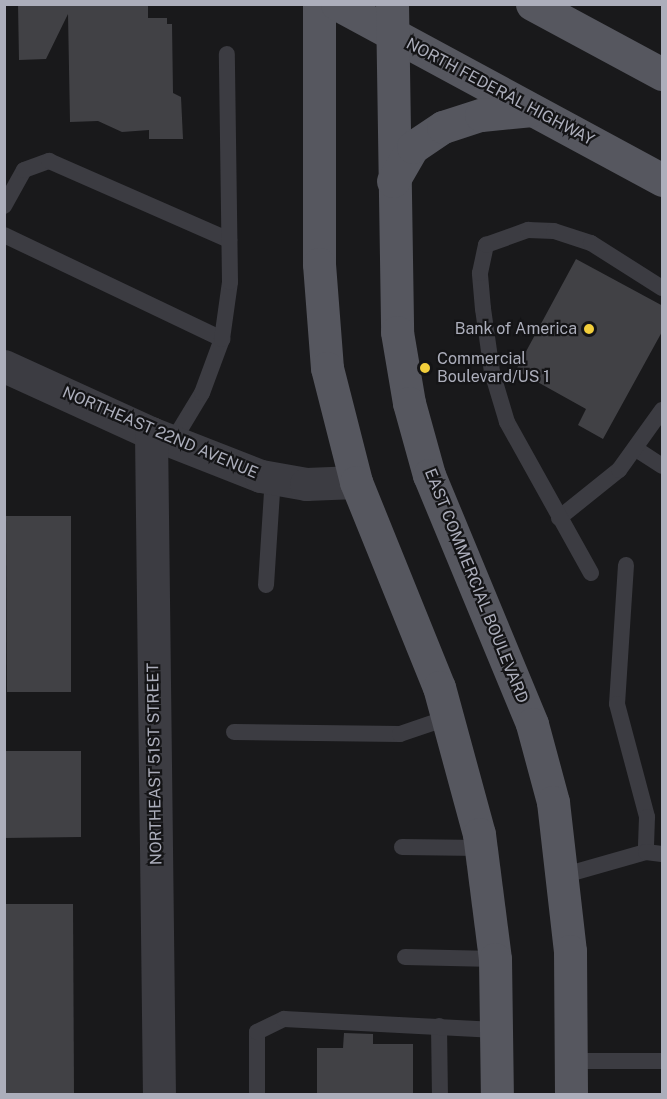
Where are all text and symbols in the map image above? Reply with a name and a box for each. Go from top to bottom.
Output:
street label: NORTH FEDERAL HIGHWAY [403,34,597,150]
place label: Bank of America [454,319,577,339]
marker: Bank of America [582,322,596,336]
place label: Commercial Boulevard/US 1 [437,349,550,387]
marker: Commercial Boulevard/US 1 [418,361,432,375]
street label: NORTHEAST 22ND AVENUE [59,383,261,483]
street label: EAST COMMERCIAL BOULEVARD [420,466,532,706]
street label: NORTHEAST 51ST STREET [144,663,166,865]

